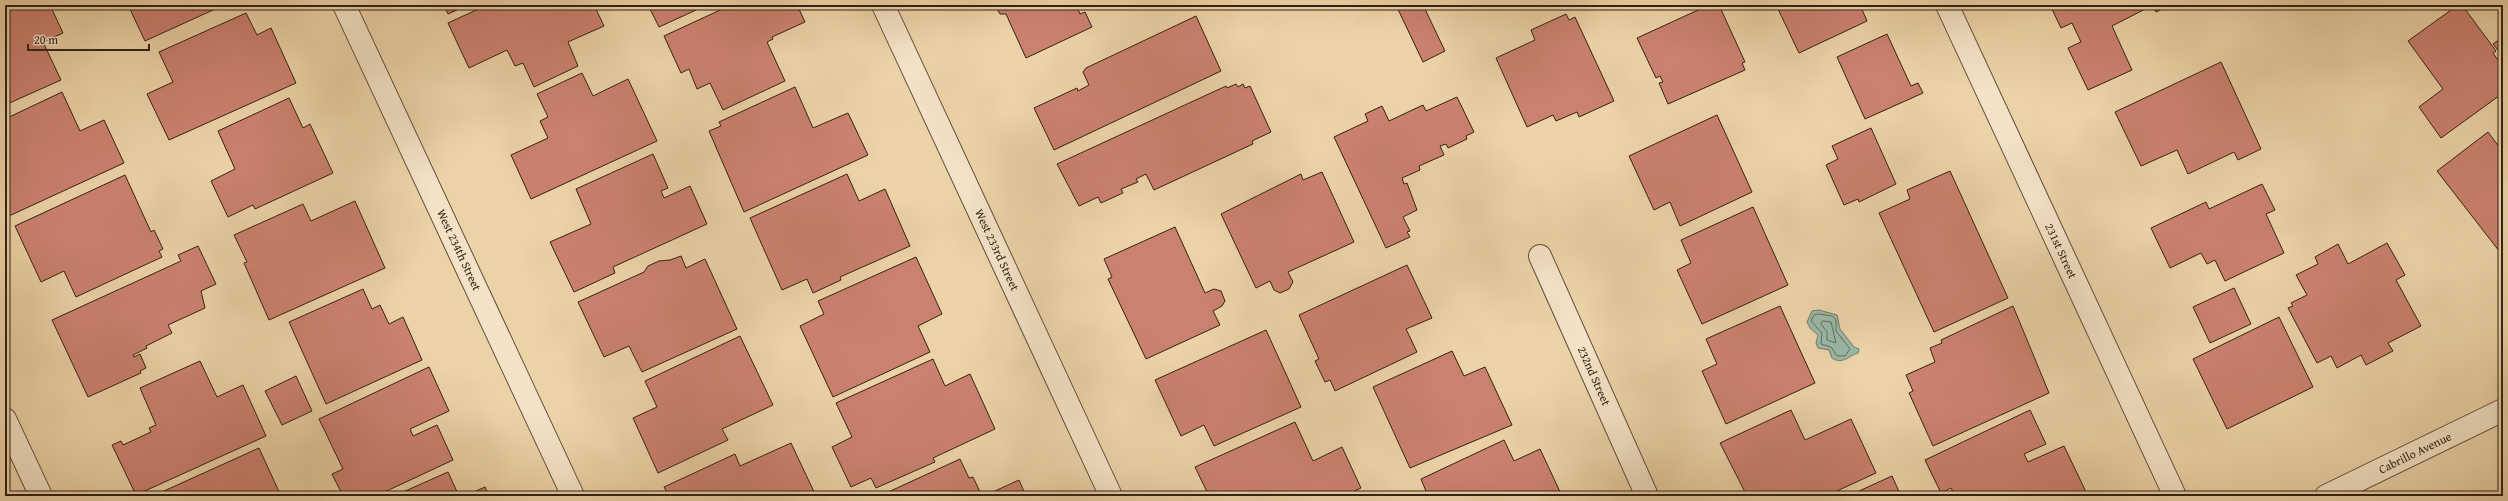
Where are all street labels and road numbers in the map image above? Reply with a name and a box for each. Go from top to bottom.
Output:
street label: West 234th Street [433,206,486,294]
street label: West 233rd Street [971,206,1024,294]
street label: 231st Street [2041,220,2082,282]
street label: 232nd Street [1574,343,1615,409]
street label: Cabrillo Avenue [2376,427,2454,478]

